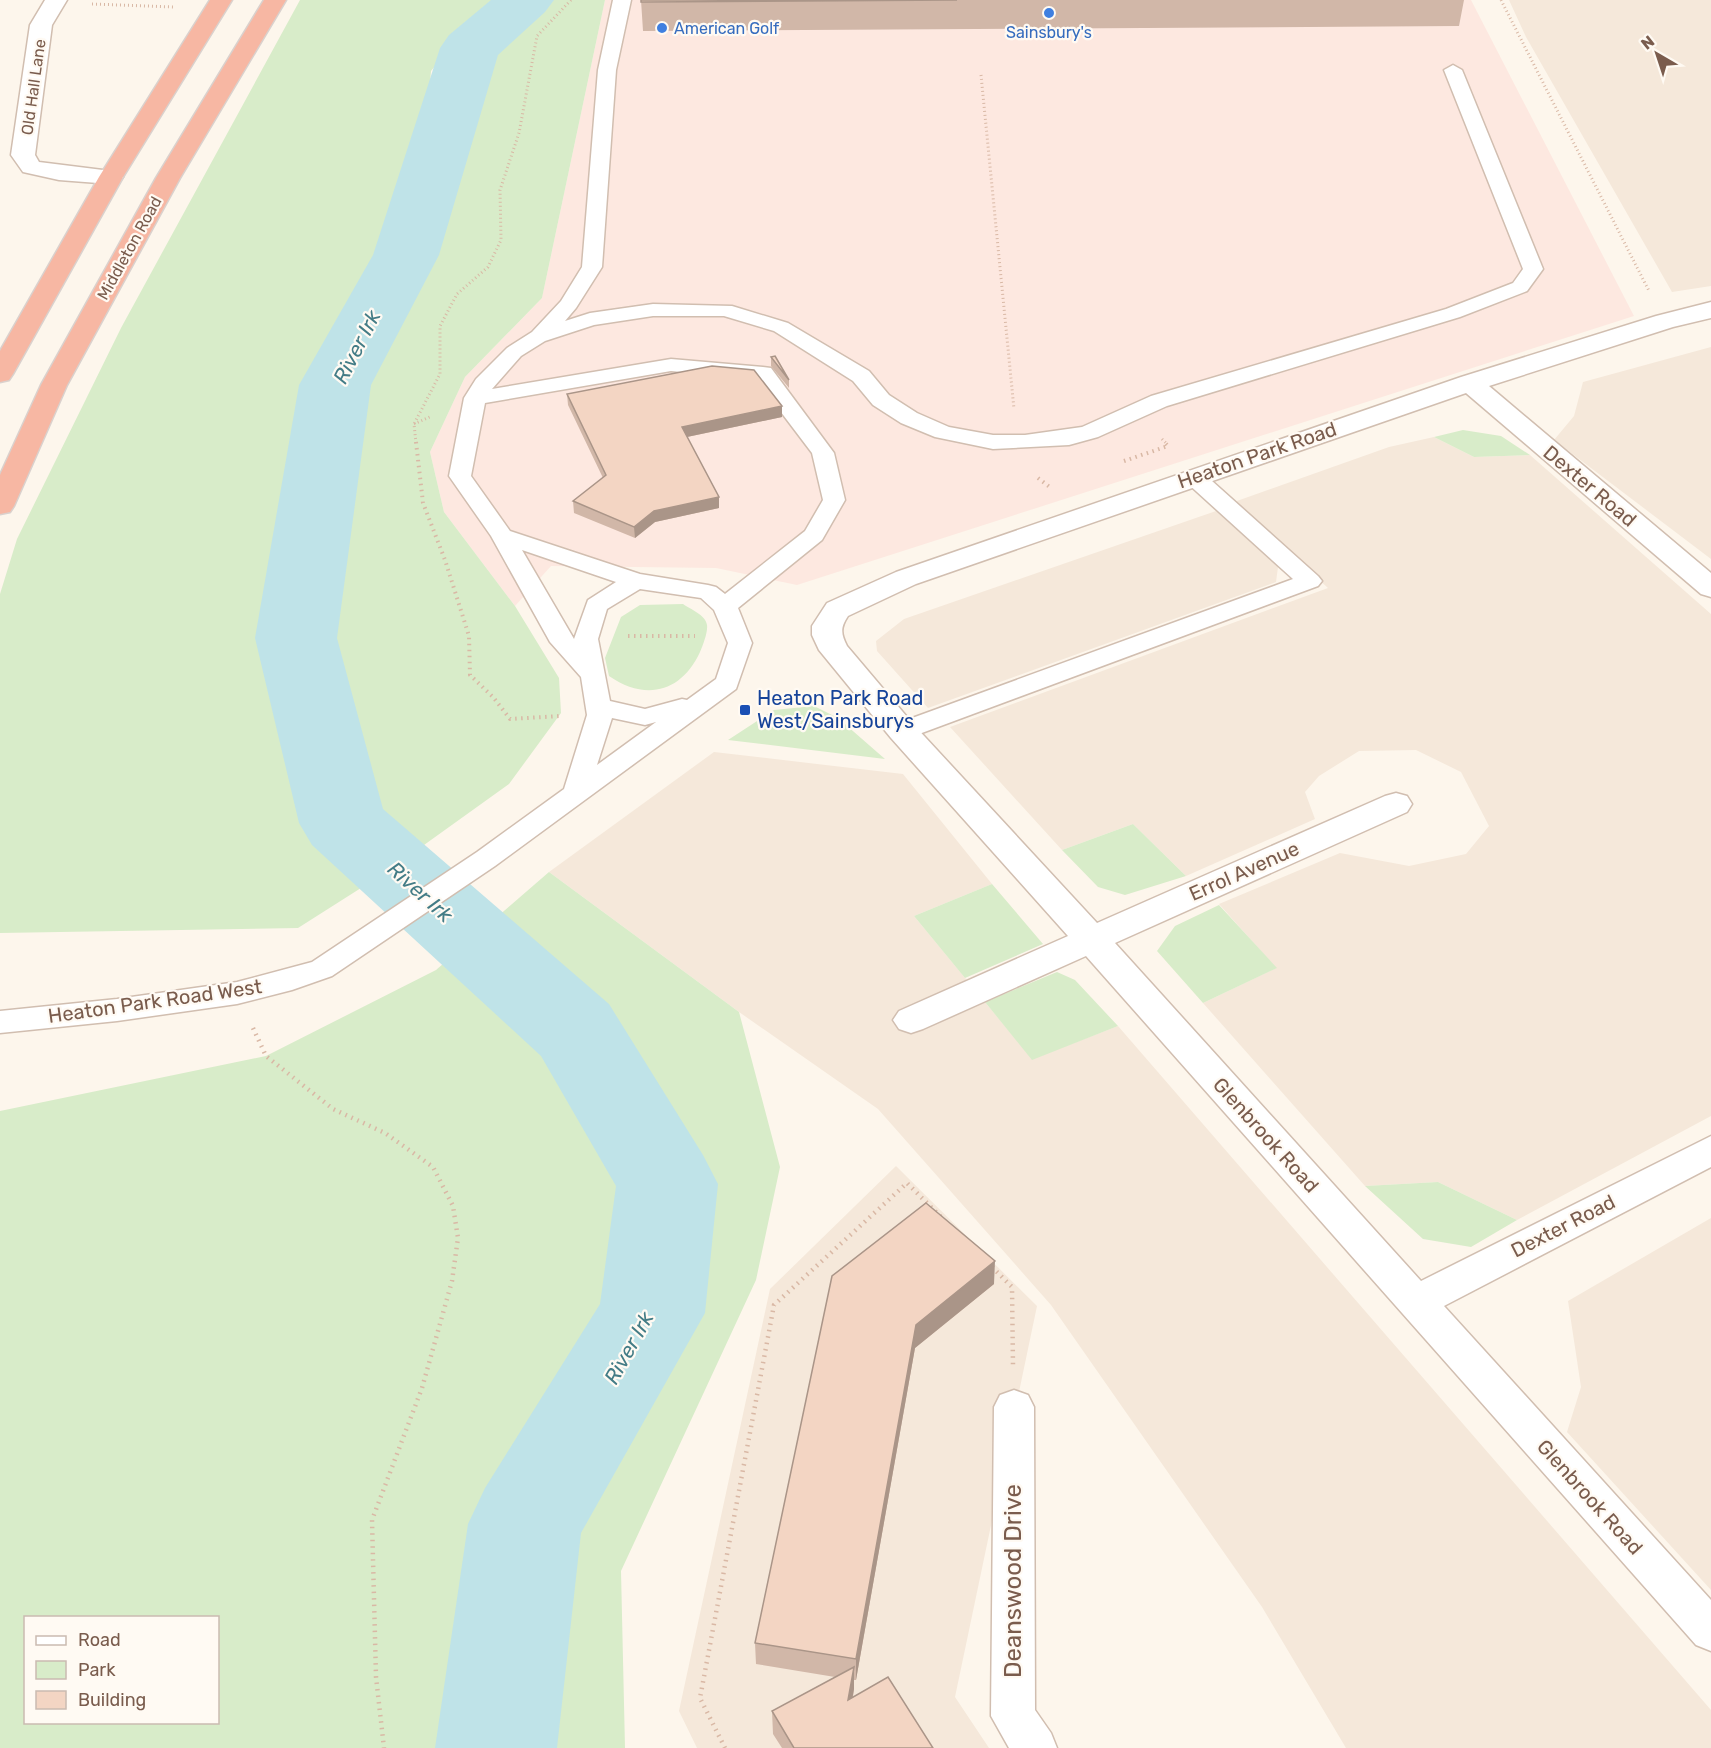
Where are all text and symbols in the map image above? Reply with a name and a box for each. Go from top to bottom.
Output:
marker: Sainsbury's [1042,6,1056,20]
place label: American Golf [674,19,780,38]
marker: American Golf [655,21,669,35]
place label: Sainsbury's [1006,23,1092,42]
north arrow [1627,24,1687,84]
text: N [1637,32,1658,54]
street label: Old Hall Lane [17,38,50,136]
street label: Middleton Road [93,193,166,303]
water label: River Irk [327,305,386,388]
street label: Heaton Park Road [1174,417,1340,493]
street label: Dexter Road [1539,440,1641,532]
place label: Heaton Park Road West/Sainsburys [757,686,923,733]
marker: Heaton Park Road West/Sainsburys [738,703,752,717]
street label: Errol Avenue [1185,836,1303,906]
water label: River Irk [383,856,459,928]
street label: Heaton Park Road West [46,974,264,1028]
street label: Glenbrook Road [1208,1073,1324,1197]
street label: Dexter Road [1507,1189,1619,1263]
water label: River Irk [598,1306,659,1388]
street label: Glenbrook Road [1532,1435,1648,1559]
street label: Deanswood Drive [999,1484,1027,1678]
legend [24,1616,219,1724]
text: Road [78,1629,121,1651]
text: Park [78,1659,116,1681]
text: Building [78,1689,146,1711]

